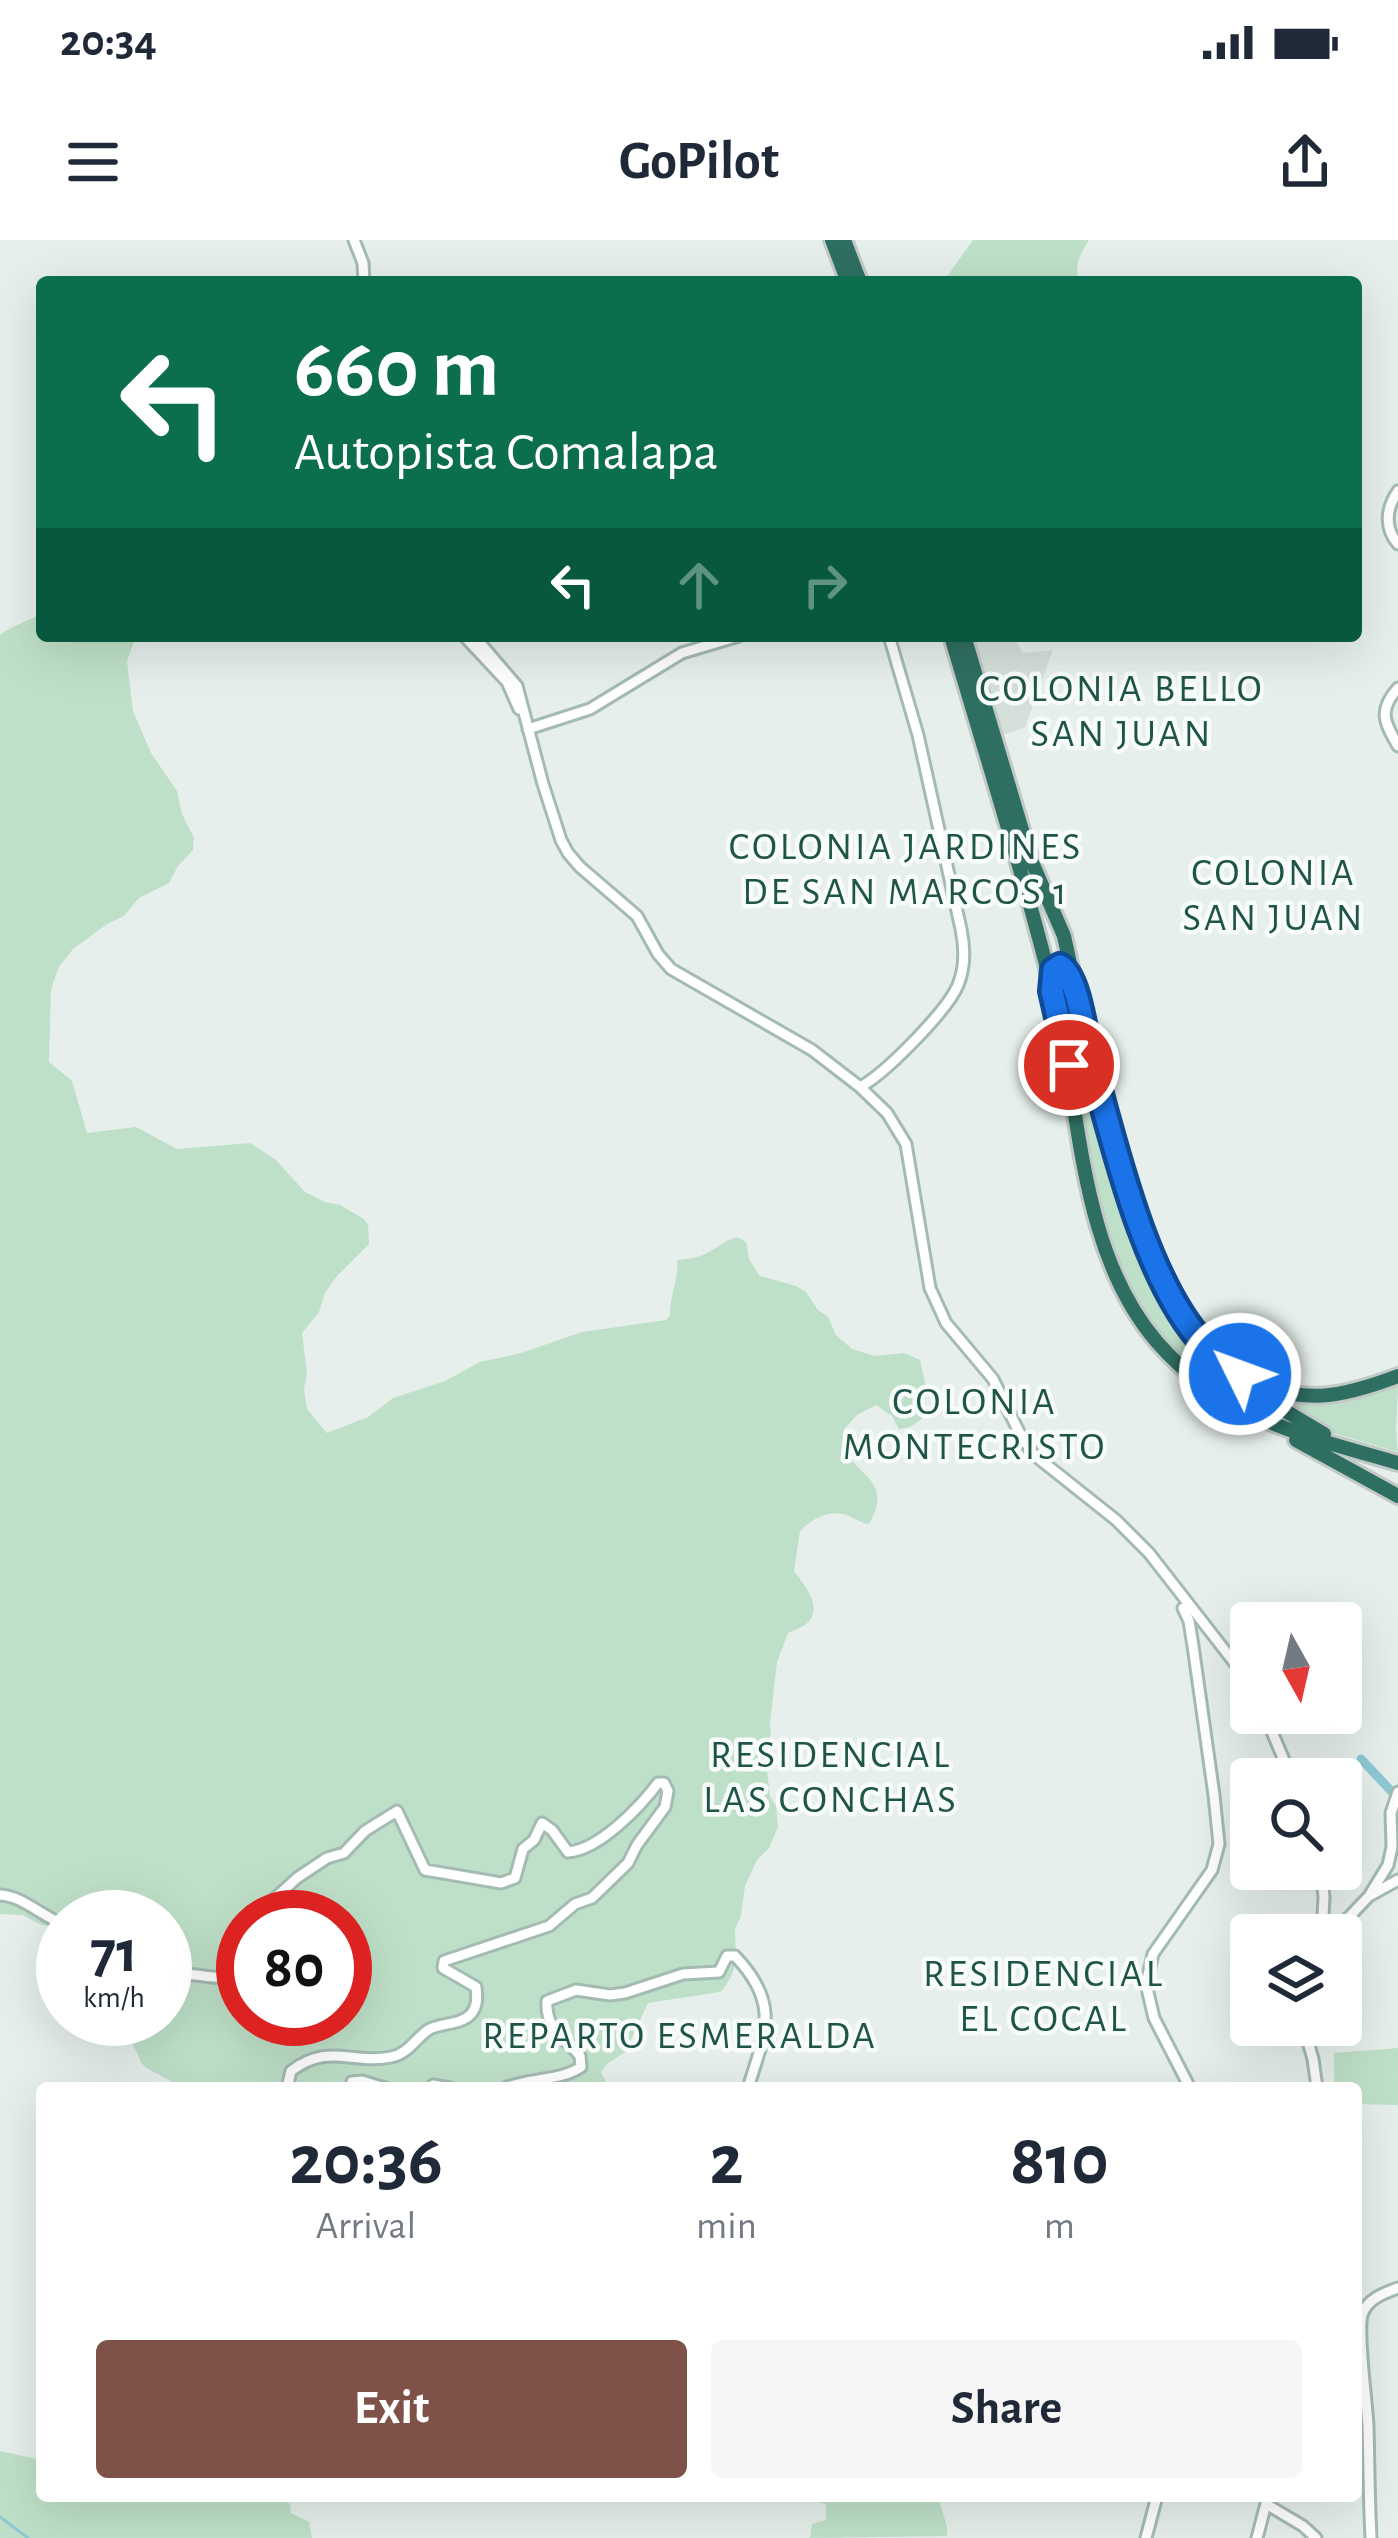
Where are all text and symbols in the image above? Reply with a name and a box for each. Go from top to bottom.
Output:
text: 20:34 [60,19,157,64]
icon: menu [60,129,126,195]
icon: share [1272,129,1338,195]
text: GoPilot [619,135,779,189]
icon: left [96,324,252,480]
text: 660 m [294,328,499,412]
text: Autopista Comalapa [294,426,718,480]
icon: left [540,552,606,618]
icon: ahead [666,552,732,618]
icon: right [792,552,858,618]
district label: COLONIA BELLO SAN JUAN [979,670,1265,754]
district label: COLONIA JARDINES DE SAN MARCOS 1 [729,828,1083,912]
district label: COLONIA SAN JUAN [1182,854,1366,938]
pin [1018,1014,1120,1116]
icon: arrive [1036,1032,1102,1098]
position arrow [1177,1311,1303,1437]
district label: COLONIA MONTECRISTO [843,1383,1107,1467]
north arrow [1230,1602,1362,1734]
map controls [1230,1602,1362,2046]
district label: RESIDENCIAL LAS CONCHAS [703,1736,959,1820]
button: search [1230,1758,1362,1890]
speed limit sign: 80 [216,1890,372,2046]
button: layers [1230,1914,1362,2046]
text: 71 [90,1923,138,1983]
district label: RESIDENCIAL EL COCAL [923,1955,1165,2039]
text: km/h [83,1983,145,2013]
district label: REPARTO ESMERALDA [482,2017,878,2056]
text: 20:36 [289,2125,443,2197]
text: 2 [709,2125,743,2197]
text: 810 [1010,2125,1109,2197]
text: Arrival [316,2207,416,2246]
text: min [696,2207,757,2246]
text: m [1044,2207,1075,2246]
button: Exit [96,2340,687,2478]
button: Share [711,2340,1302,2478]

